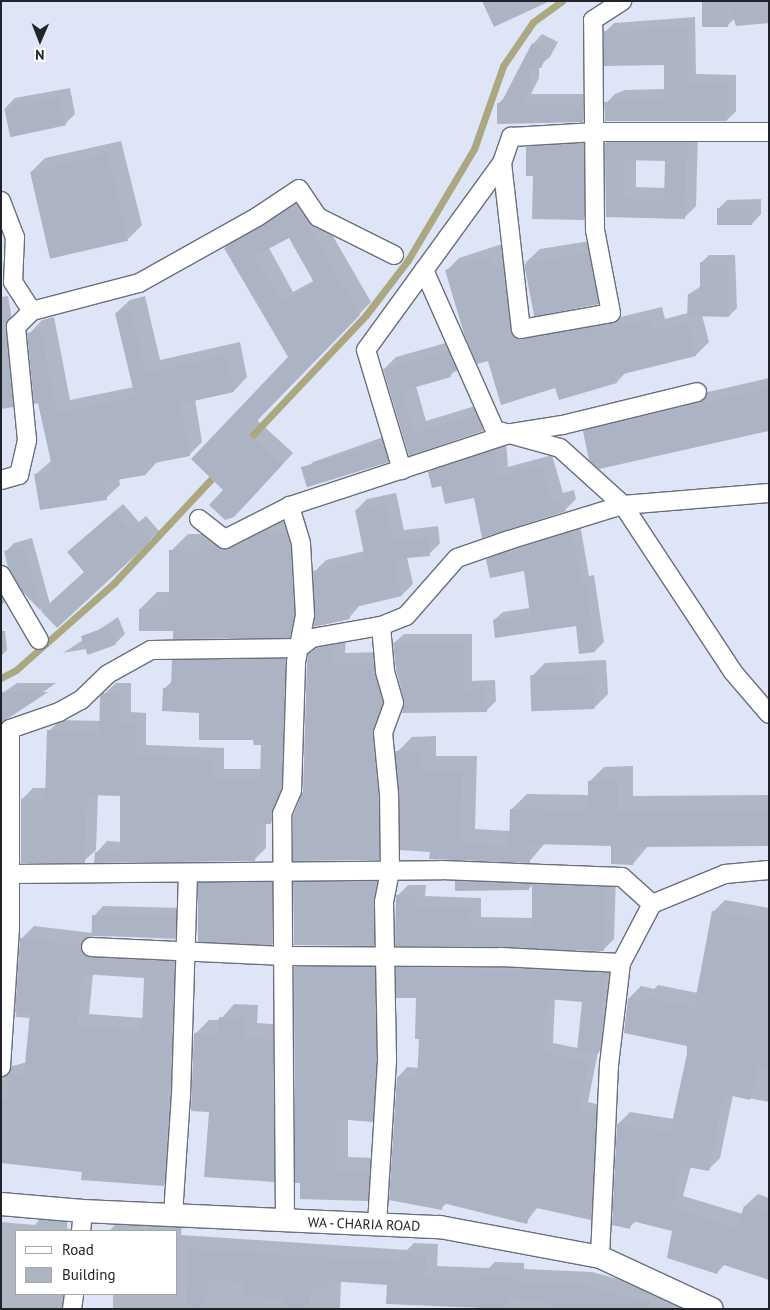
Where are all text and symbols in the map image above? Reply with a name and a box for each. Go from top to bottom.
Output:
north arrow [15,15,65,65]
text: N [35,46,45,64]
street label: WA - CHARIA ROAD [306,1214,422,1234]
legend [15,1230,178,1295]
text: Road [62,1240,94,1259]
text: Building [62,1265,116,1284]

